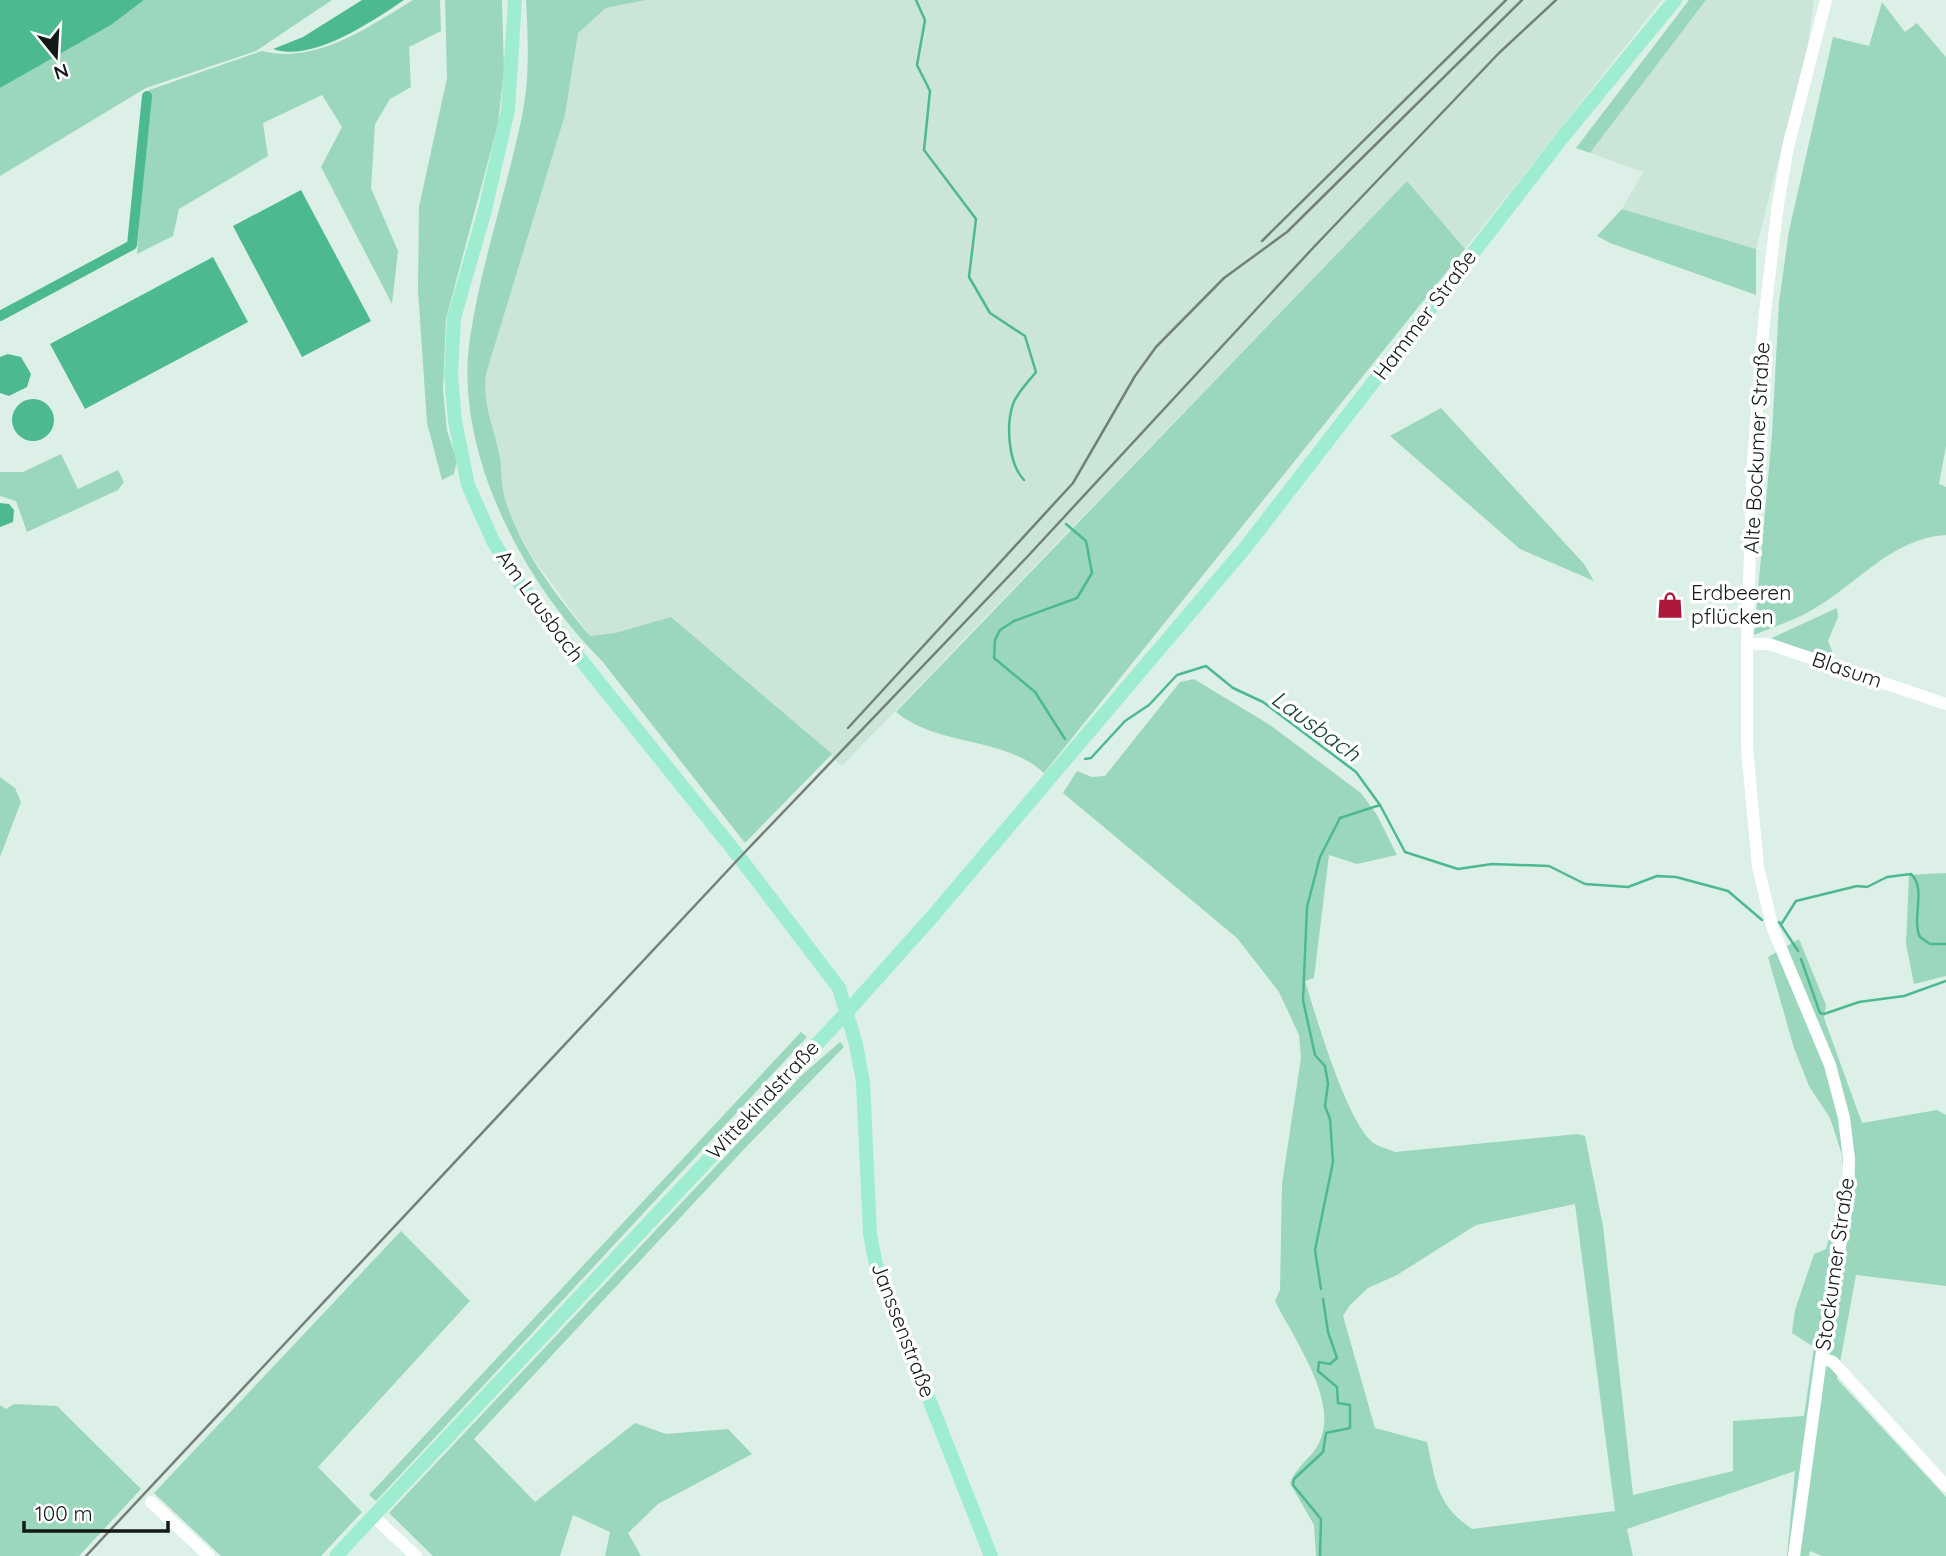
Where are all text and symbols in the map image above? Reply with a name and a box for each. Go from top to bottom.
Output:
north arrow [21,21,91,91]
text: N [51,59,72,86]
street label: Hammer Straße [1367,244,1481,384]
street label: Alte Bockumer Straße [1737,341,1775,555]
street label: Am Lausbach [491,544,590,667]
place label: Erdbeeren pflücken [1691,579,1791,629]
shop icon: Erdbeeren pflücken [1655,590,1685,620]
street label: Blasum [1809,645,1886,693]
water label: Lausbach [1266,684,1367,768]
street label: Wittekindstraße [700,1034,824,1164]
street label: Stockumer Straße [1809,1176,1859,1352]
street label: Janssenstraße [866,1258,942,1401]
scale bar [24,1490,168,1534]
text: 100 m [35,1500,93,1526]

